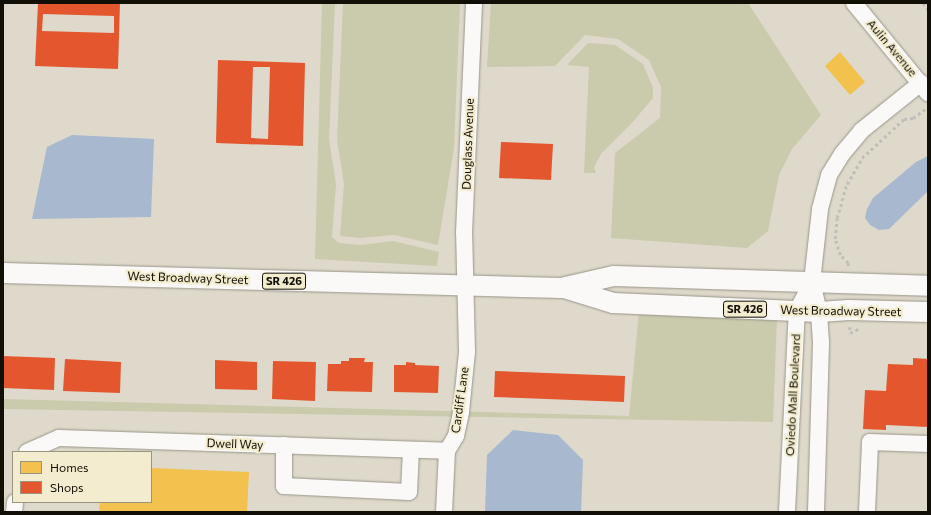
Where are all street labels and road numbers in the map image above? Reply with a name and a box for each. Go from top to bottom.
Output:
street label: Aulin Avenue [864,16,920,80]
street label: Douglass Avenue [459,98,477,190]
street label: West Broadway Street [127,269,249,287]
road number: SR 426 [262,272,306,290]
road number: SR 426 [723,300,767,318]
street label: West Broadway Street [780,303,902,319]
street label: Oviedo Mall Boulevard [783,333,803,457]
street label: Cardiff Lane [448,366,472,434]
street label: Dwell Way [206,436,264,452]

